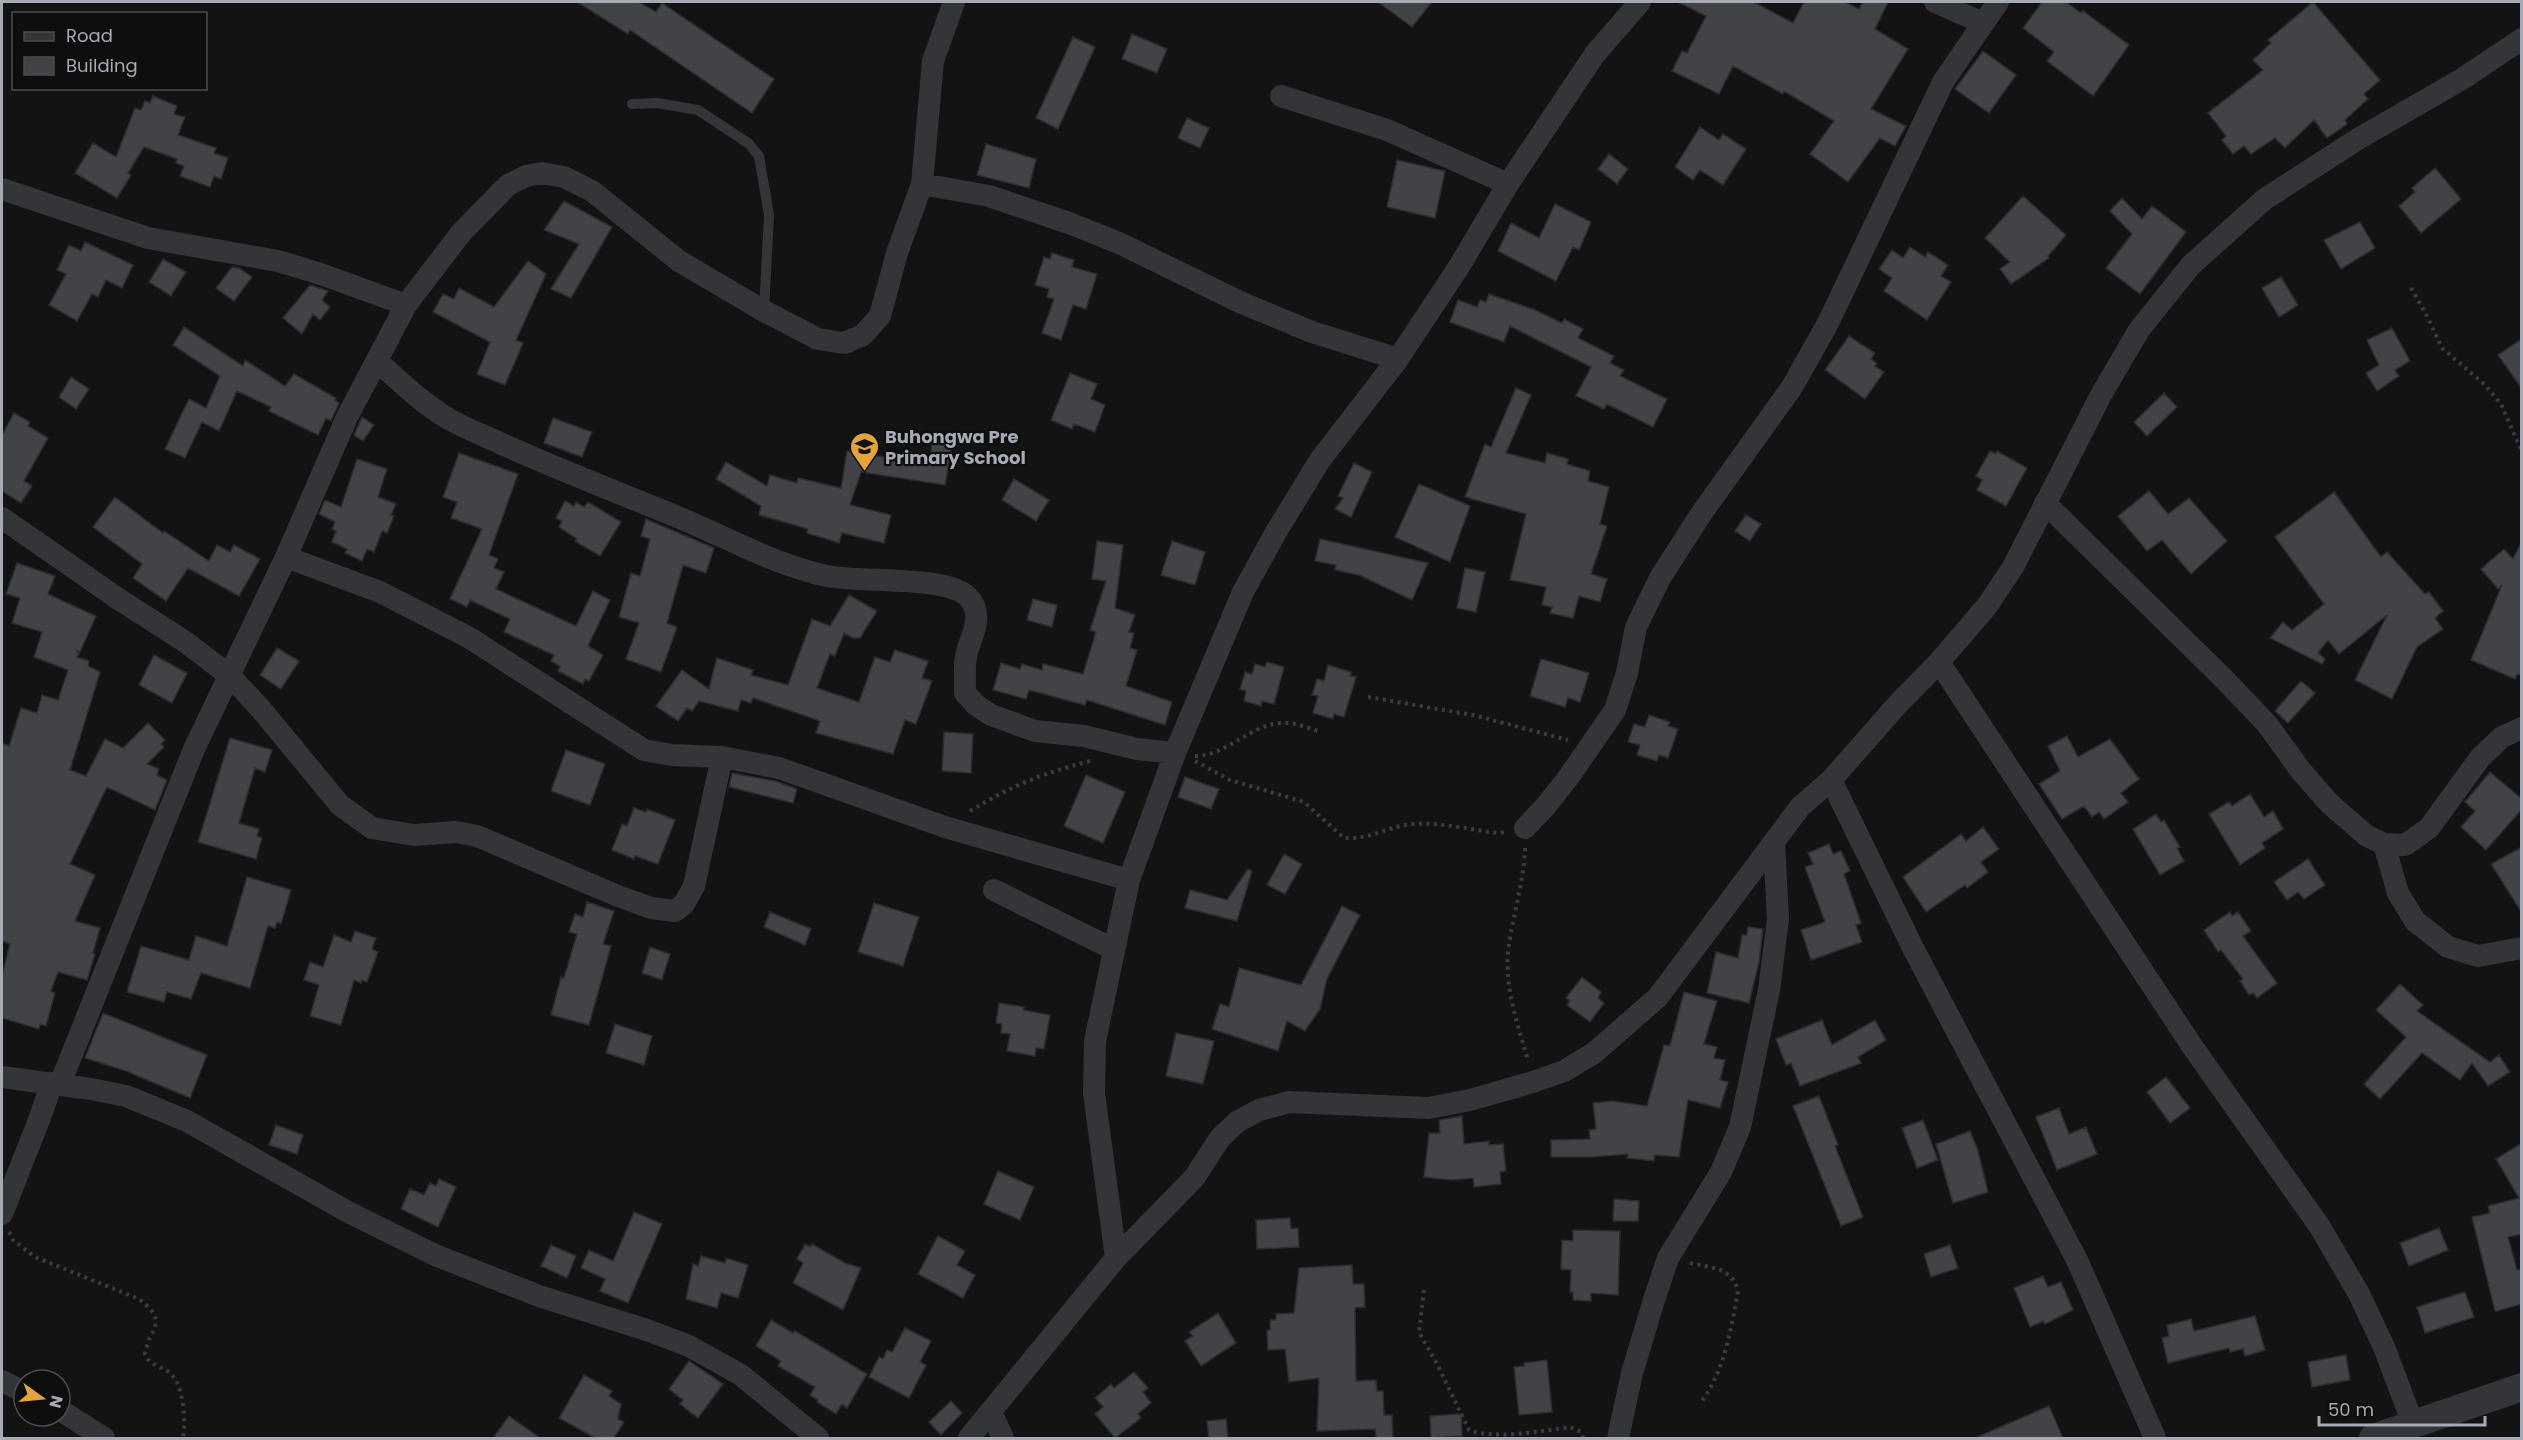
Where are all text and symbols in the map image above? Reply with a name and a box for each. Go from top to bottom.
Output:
legend [12,12,207,90]
text: Road [66,23,113,48]
text: Building [66,53,138,78]
place label: Buhongwa Pre Primary School [885,424,1026,470]
school or university icon: Buhongwa Pre Primary School [848,430,880,472]
north arrow [12,1368,72,1428]
scale bar [2319,1389,2486,1427]
text: N [43,1393,69,1411]
text: 50 m [2328,1397,2374,1422]

